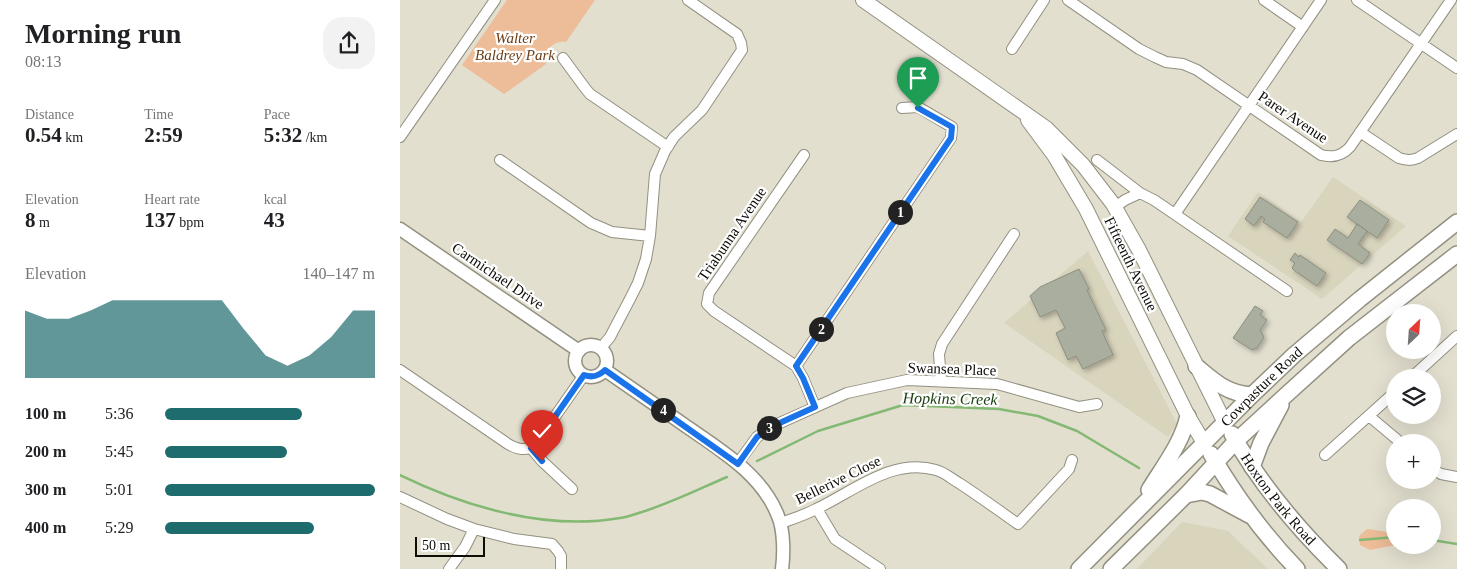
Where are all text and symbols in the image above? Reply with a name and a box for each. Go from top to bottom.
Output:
button: share [323,17,375,69]
text: Morning run [25,18,181,49]
park label: Walter Baldrey Park [475,30,555,63]
text: 08:13 [25,53,61,70]
pin [897,57,939,108]
icon: arrive [904,64,932,92]
street label: Parer Avenue [1255,88,1331,146]
text: Distance [25,107,74,122]
text: Time [144,107,173,122]
text: Pace [264,107,290,122]
text: 0.54 [25,123,62,147]
text: 2:59 [144,123,183,147]
text: 5:32 [264,123,302,147]
text: km [62,130,83,145]
text: /km [302,130,327,145]
street label: Triabunna Avenue [695,184,769,284]
text: Elevation [25,192,79,207]
text: Heart rate [144,192,200,207]
text: kcal [264,192,287,207]
pin: 1 [888,200,912,224]
text: 1 [897,205,904,220]
text: 8 [25,208,36,232]
text: 137 [144,208,176,232]
text: 43 [264,208,285,232]
street label: Fifteenth Avenue [1101,214,1161,314]
text: m [36,215,50,230]
text: bpm [176,215,204,230]
street label: Carmichael Drive [449,239,547,313]
text: Elevation [25,265,86,282]
text: 140–147 m [303,265,375,282]
north arrow [1386,304,1441,359]
map controls [1386,304,1441,554]
pin: 2 [808,316,834,342]
text: 2 [818,322,825,337]
street label: Cowpasture Road [1217,343,1306,430]
street label: Swansea Place [907,359,997,379]
button: layers [1386,369,1441,424]
water label: Hopkins Creek [901,389,998,409]
pin: 4 [650,398,676,422]
text: 4 [660,403,667,418]
text: 100 m [25,405,66,422]
text: 5:36 [105,405,133,422]
pin [521,410,563,461]
pin: 3 [756,416,782,440]
icon: check [528,417,556,445]
text: 3 [766,421,773,436]
button: + [1386,434,1441,489]
text: 200 m [25,443,66,460]
text: 5:45 [105,443,133,460]
street label: Hoxton Park Road [1238,450,1319,548]
street label: Bellerive Close [793,452,884,508]
text: 300 m [25,481,66,498]
text: 5:01 [105,481,133,498]
button: − [1386,499,1441,554]
text: 400 m [25,519,66,536]
text: 5:29 [105,519,133,536]
scale bar [415,534,485,557]
text: 50 m [422,538,450,553]

